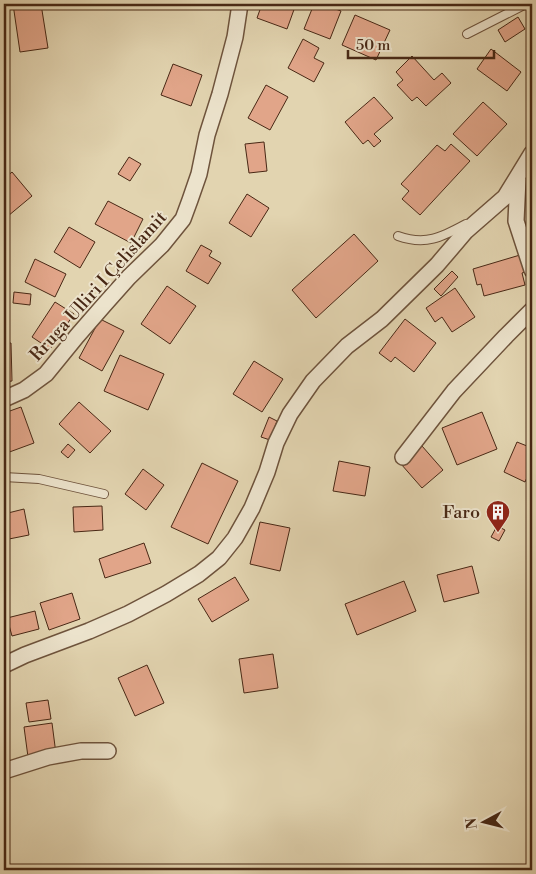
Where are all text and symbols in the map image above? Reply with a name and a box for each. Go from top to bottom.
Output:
scale bar [348,28,495,60]
text: 50 m [356,36,390,55]
street label: Rruga Ulliri I Çelislamit [25,206,172,366]
building icon: Faro [485,499,511,533]
place label: Faro [443,501,480,524]
north arrow [458,796,508,846]
text: N [462,817,482,830]

